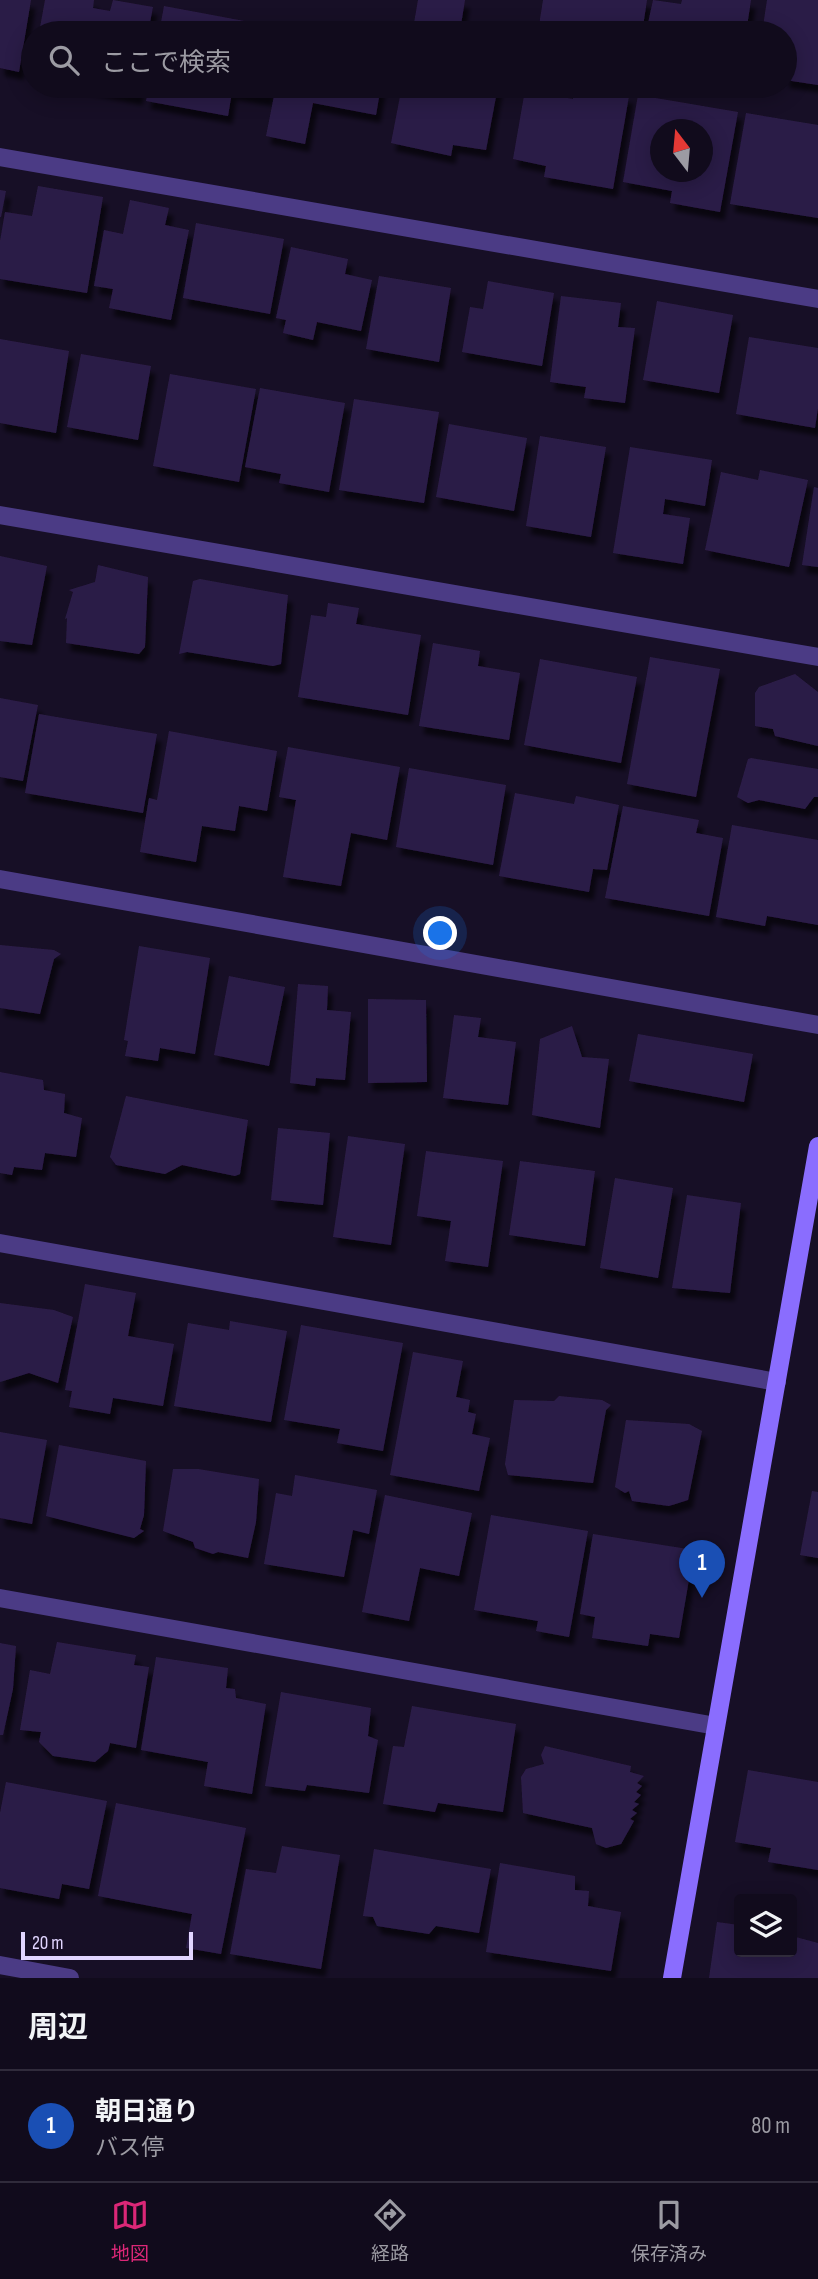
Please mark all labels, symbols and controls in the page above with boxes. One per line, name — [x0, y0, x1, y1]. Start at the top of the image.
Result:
search box — [21, 21, 797, 98]
icon: search — [45, 41, 83, 79]
text: ここで検索 — [101, 48, 231, 79]
north arrow — [650, 119, 713, 182]
your location — [423, 916, 457, 950]
pin: 1 — [679, 1540, 725, 1598]
map controls — [734, 1894, 797, 1957]
button: layers — [734, 1894, 797, 1957]
scale bar — [21, 1929, 192, 1961]
text: 20 m — [32, 1932, 64, 1955]
text: 周辺 — [28, 2010, 88, 2046]
text: 朝日通り — [95, 2097, 199, 2128]
text: 1 — [46, 2112, 56, 2140]
text: 80 m — [751, 2112, 790, 2140]
text: バス停 — [95, 2134, 164, 2162]
tab: 地図 — [111, 2196, 149, 2266]
tab: 経路 — [371, 2196, 409, 2266]
tab: 保存済み — [631, 2196, 707, 2266]

